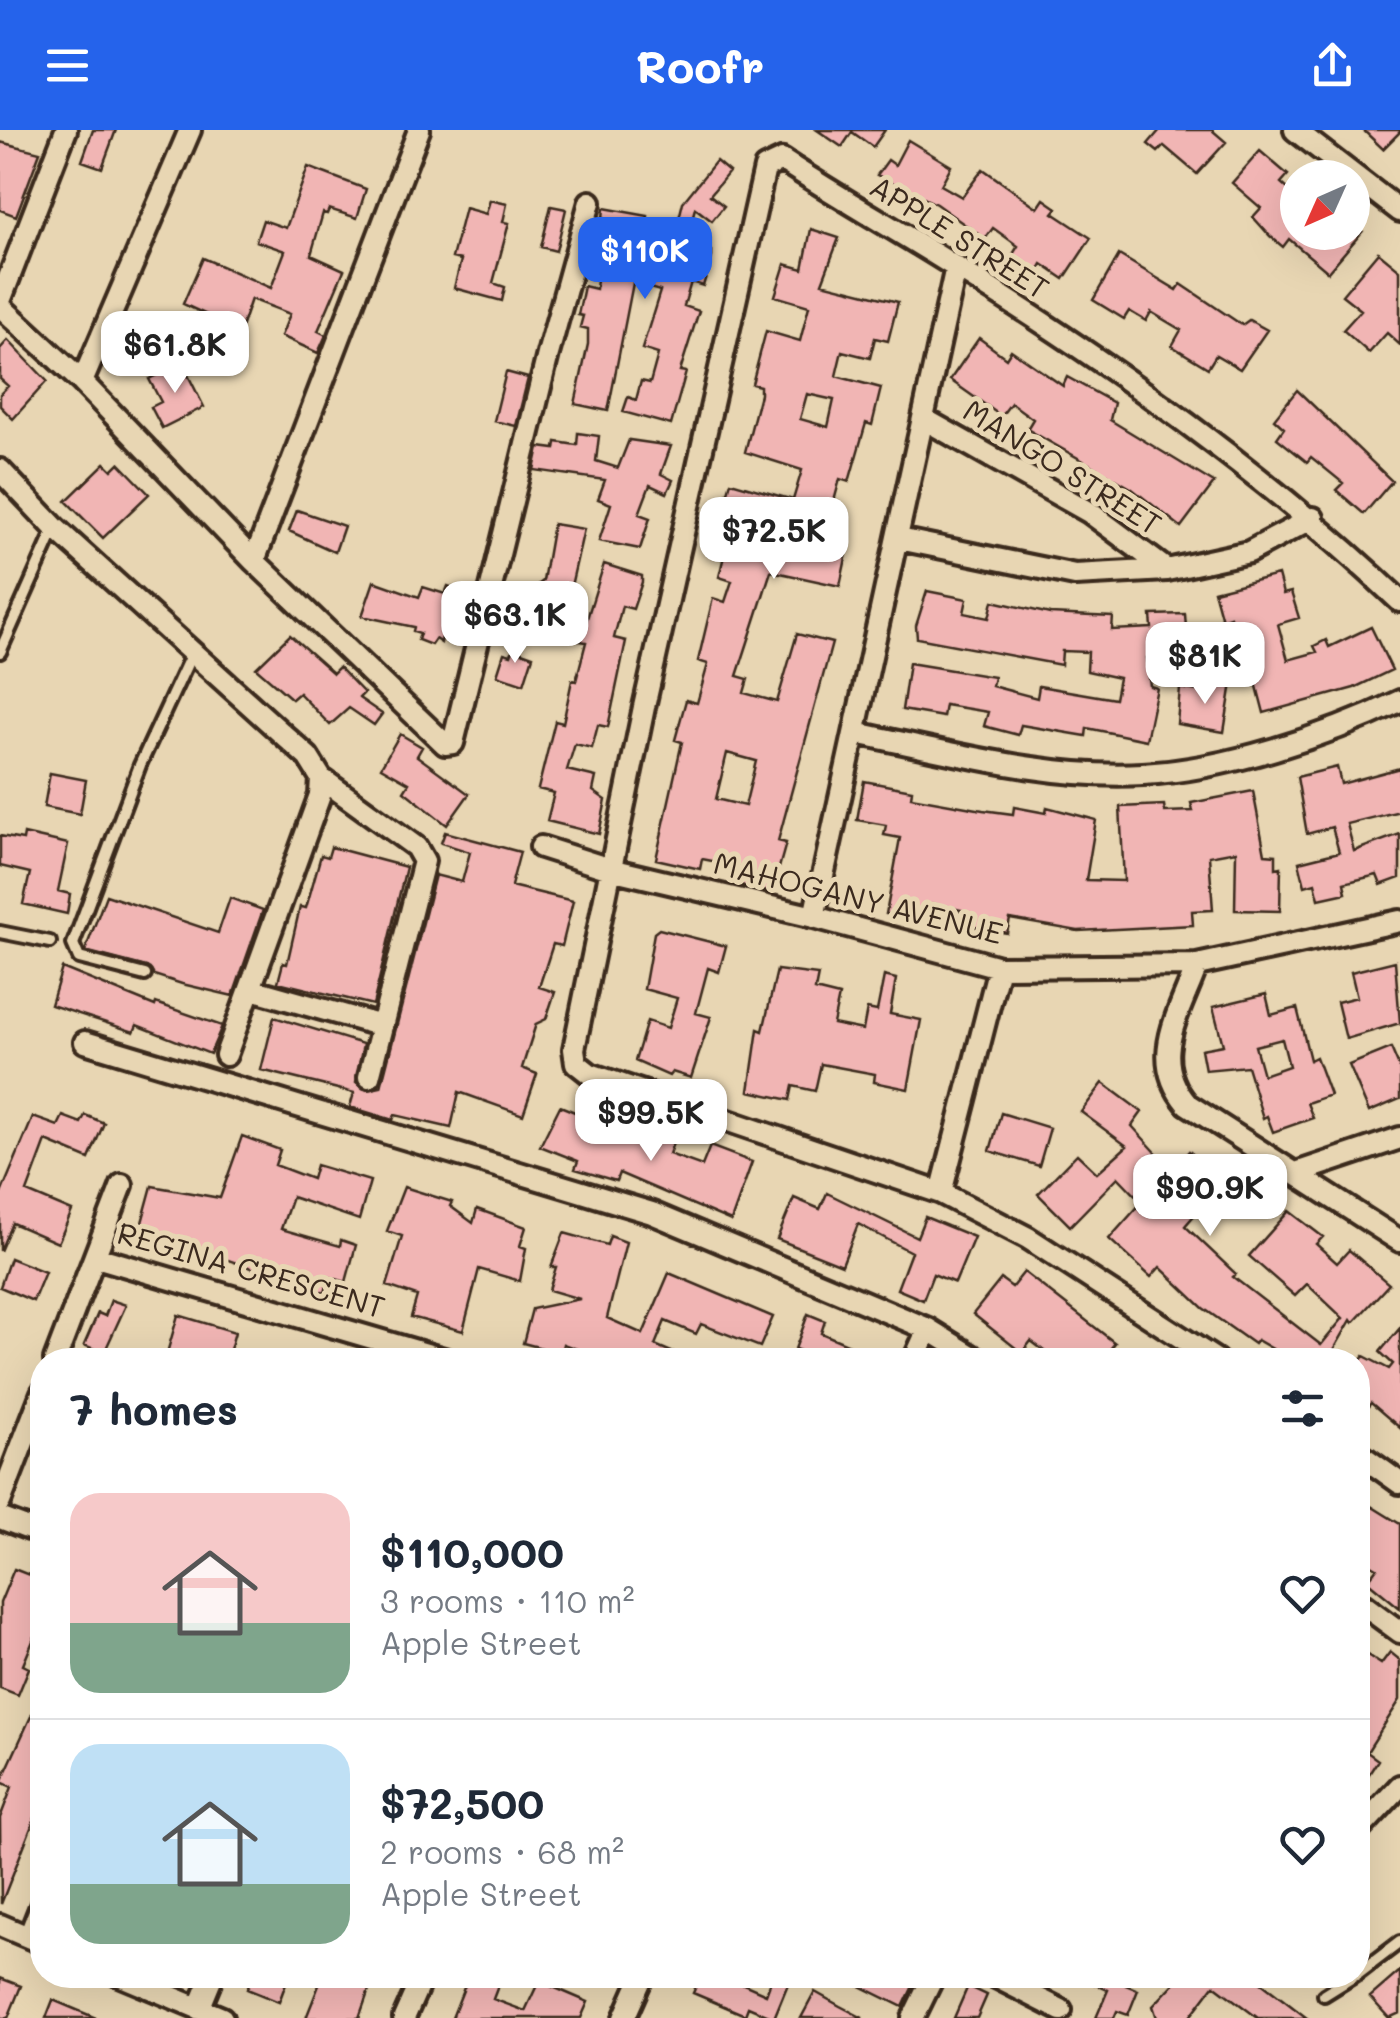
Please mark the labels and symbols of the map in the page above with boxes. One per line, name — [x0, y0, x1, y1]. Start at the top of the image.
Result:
north arrow — [1280, 160, 1370, 250]
street label: APPLE STREET — [863, 165, 1057, 307]
pin: $110K — [575, 217, 715, 302]
pin: $61.8K — [94, 311, 256, 396]
street label: MANGO STREET — [956, 389, 1170, 543]
pin: $72.5K — [693, 497, 855, 582]
pin: $63.1K — [434, 581, 596, 666]
pin: $81K — [1146, 622, 1264, 707]
street label: MAHOGANY AVENUE — [710, 842, 1007, 952]
pin: $99.5K — [570, 1079, 732, 1164]
pin: $90.9K — [1129, 1154, 1291, 1239]
street label: REGINA CRESCENT — [113, 1212, 390, 1326]

